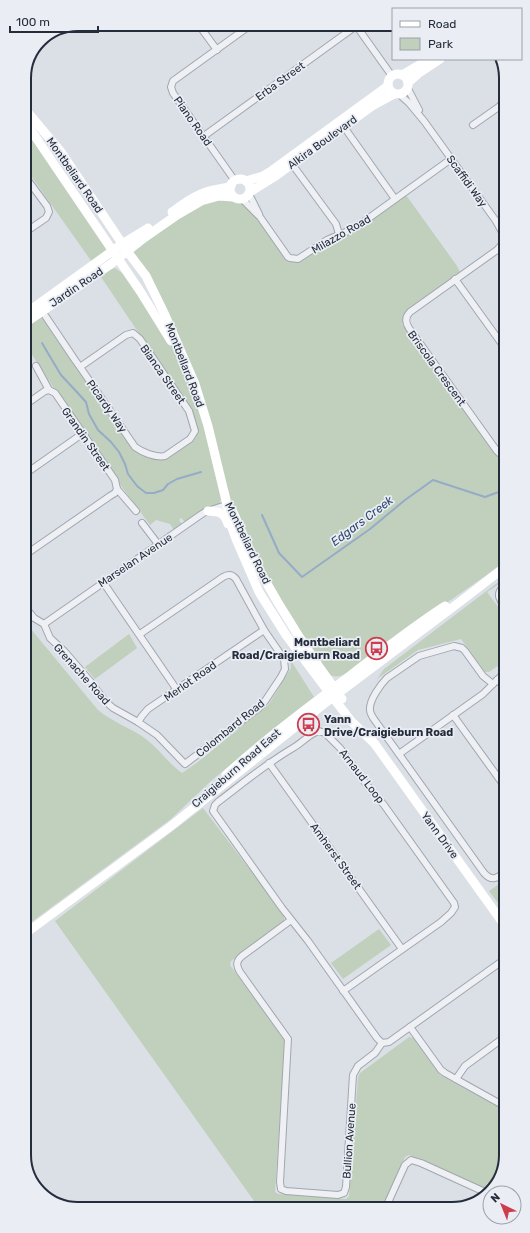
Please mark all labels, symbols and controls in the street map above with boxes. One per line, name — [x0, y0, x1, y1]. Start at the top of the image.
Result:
scale bar — [10, 8, 98, 34]
legend — [392, 8, 522, 60]
text: 100 m — [16, 15, 50, 29]
text: Road — [428, 17, 456, 31]
text: Park — [428, 37, 454, 51]
street label: Erba Street — [253, 59, 308, 104]
street label: Piano Road — [171, 94, 214, 149]
street label: Alkira Boulevard — [285, 113, 360, 172]
street label: Montbeliard Road — [44, 135, 106, 216]
street label: Scaffidi Way — [444, 153, 490, 210]
street label: Milazzo Road — [309, 212, 373, 257]
street label: Jardin Road — [47, 265, 105, 310]
street label: Montbellard Road — [162, 321, 207, 409]
street label: Briscola Crescent — [405, 328, 469, 409]
street label: Bianca Street — [137, 342, 188, 407]
street label: Picardy Way — [84, 377, 130, 435]
street label: Grandin Street — [59, 405, 113, 474]
water label: Edgars Creek — [328, 493, 397, 549]
street label: Montbeliard Road — [222, 500, 273, 586]
street label: Marselan Avenue — [96, 531, 175, 590]
bus stop icon: Montbeliard Road/Craigieburn Road — [363, 635, 389, 661]
place label: Montbeliard Road/Craigieburn Road — [232, 636, 360, 662]
street label: Grenache Road — [51, 641, 113, 708]
street label: Merlot Road — [162, 659, 219, 704]
street label: Colombard Road — [193, 697, 267, 760]
bus stop icon: Yann Drive/Craigieburn Road — [295, 712, 321, 738]
place label: Yann Drive/Craigieburn Road — [324, 713, 453, 739]
street label: Craigieburn Road East — [189, 726, 284, 811]
street label: Arnaud Loop — [336, 747, 387, 806]
street label: Yann Drive — [418, 809, 461, 861]
street label: Amherst Street — [307, 821, 364, 892]
street label: Bullion Avenue — [340, 1103, 359, 1179]
north arrow — [482, 1185, 522, 1225]
text: N — [488, 1191, 503, 1206]

